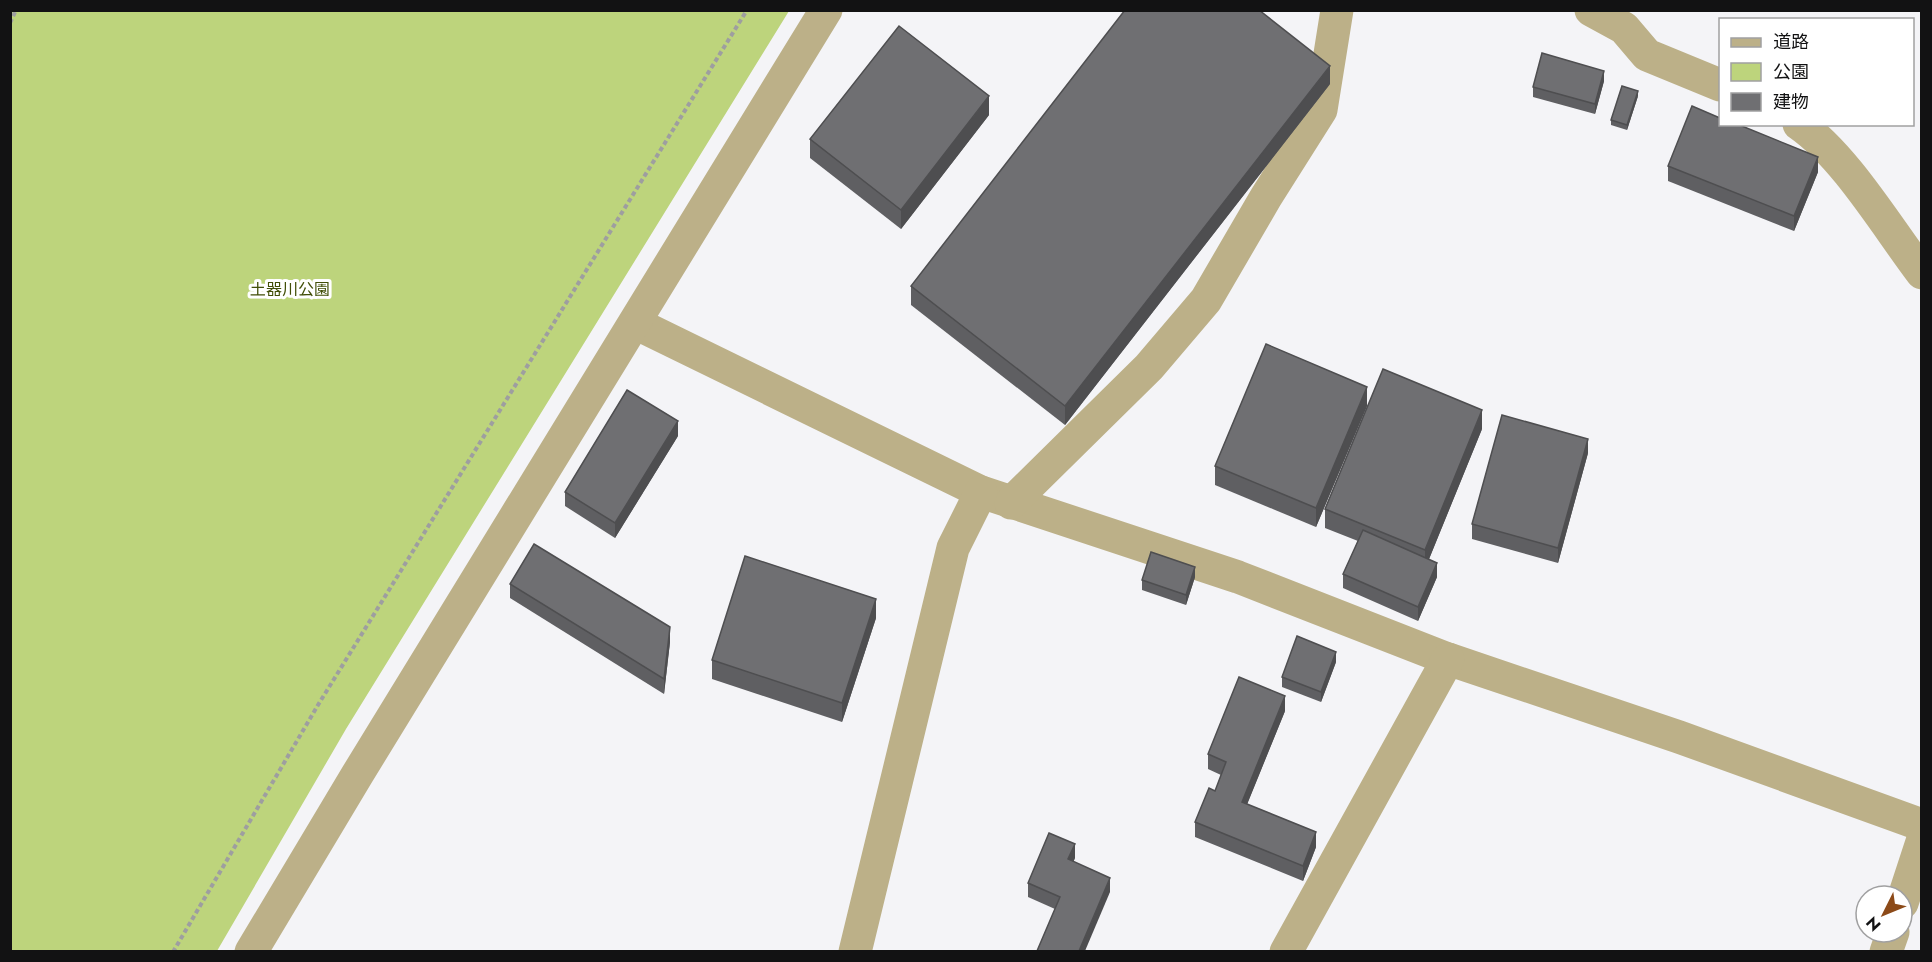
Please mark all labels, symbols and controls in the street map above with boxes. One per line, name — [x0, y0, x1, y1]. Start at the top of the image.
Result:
legend — [1719, 18, 1914, 126]
text: 道路 — [1773, 29, 1809, 55]
text: 公園 — [1773, 59, 1809, 85]
text: 建物 — [1773, 89, 1809, 115]
park label: 土器川公園 — [250, 278, 330, 301]
north arrow — [1854, 884, 1914, 944]
text: N — [1861, 911, 1886, 936]

